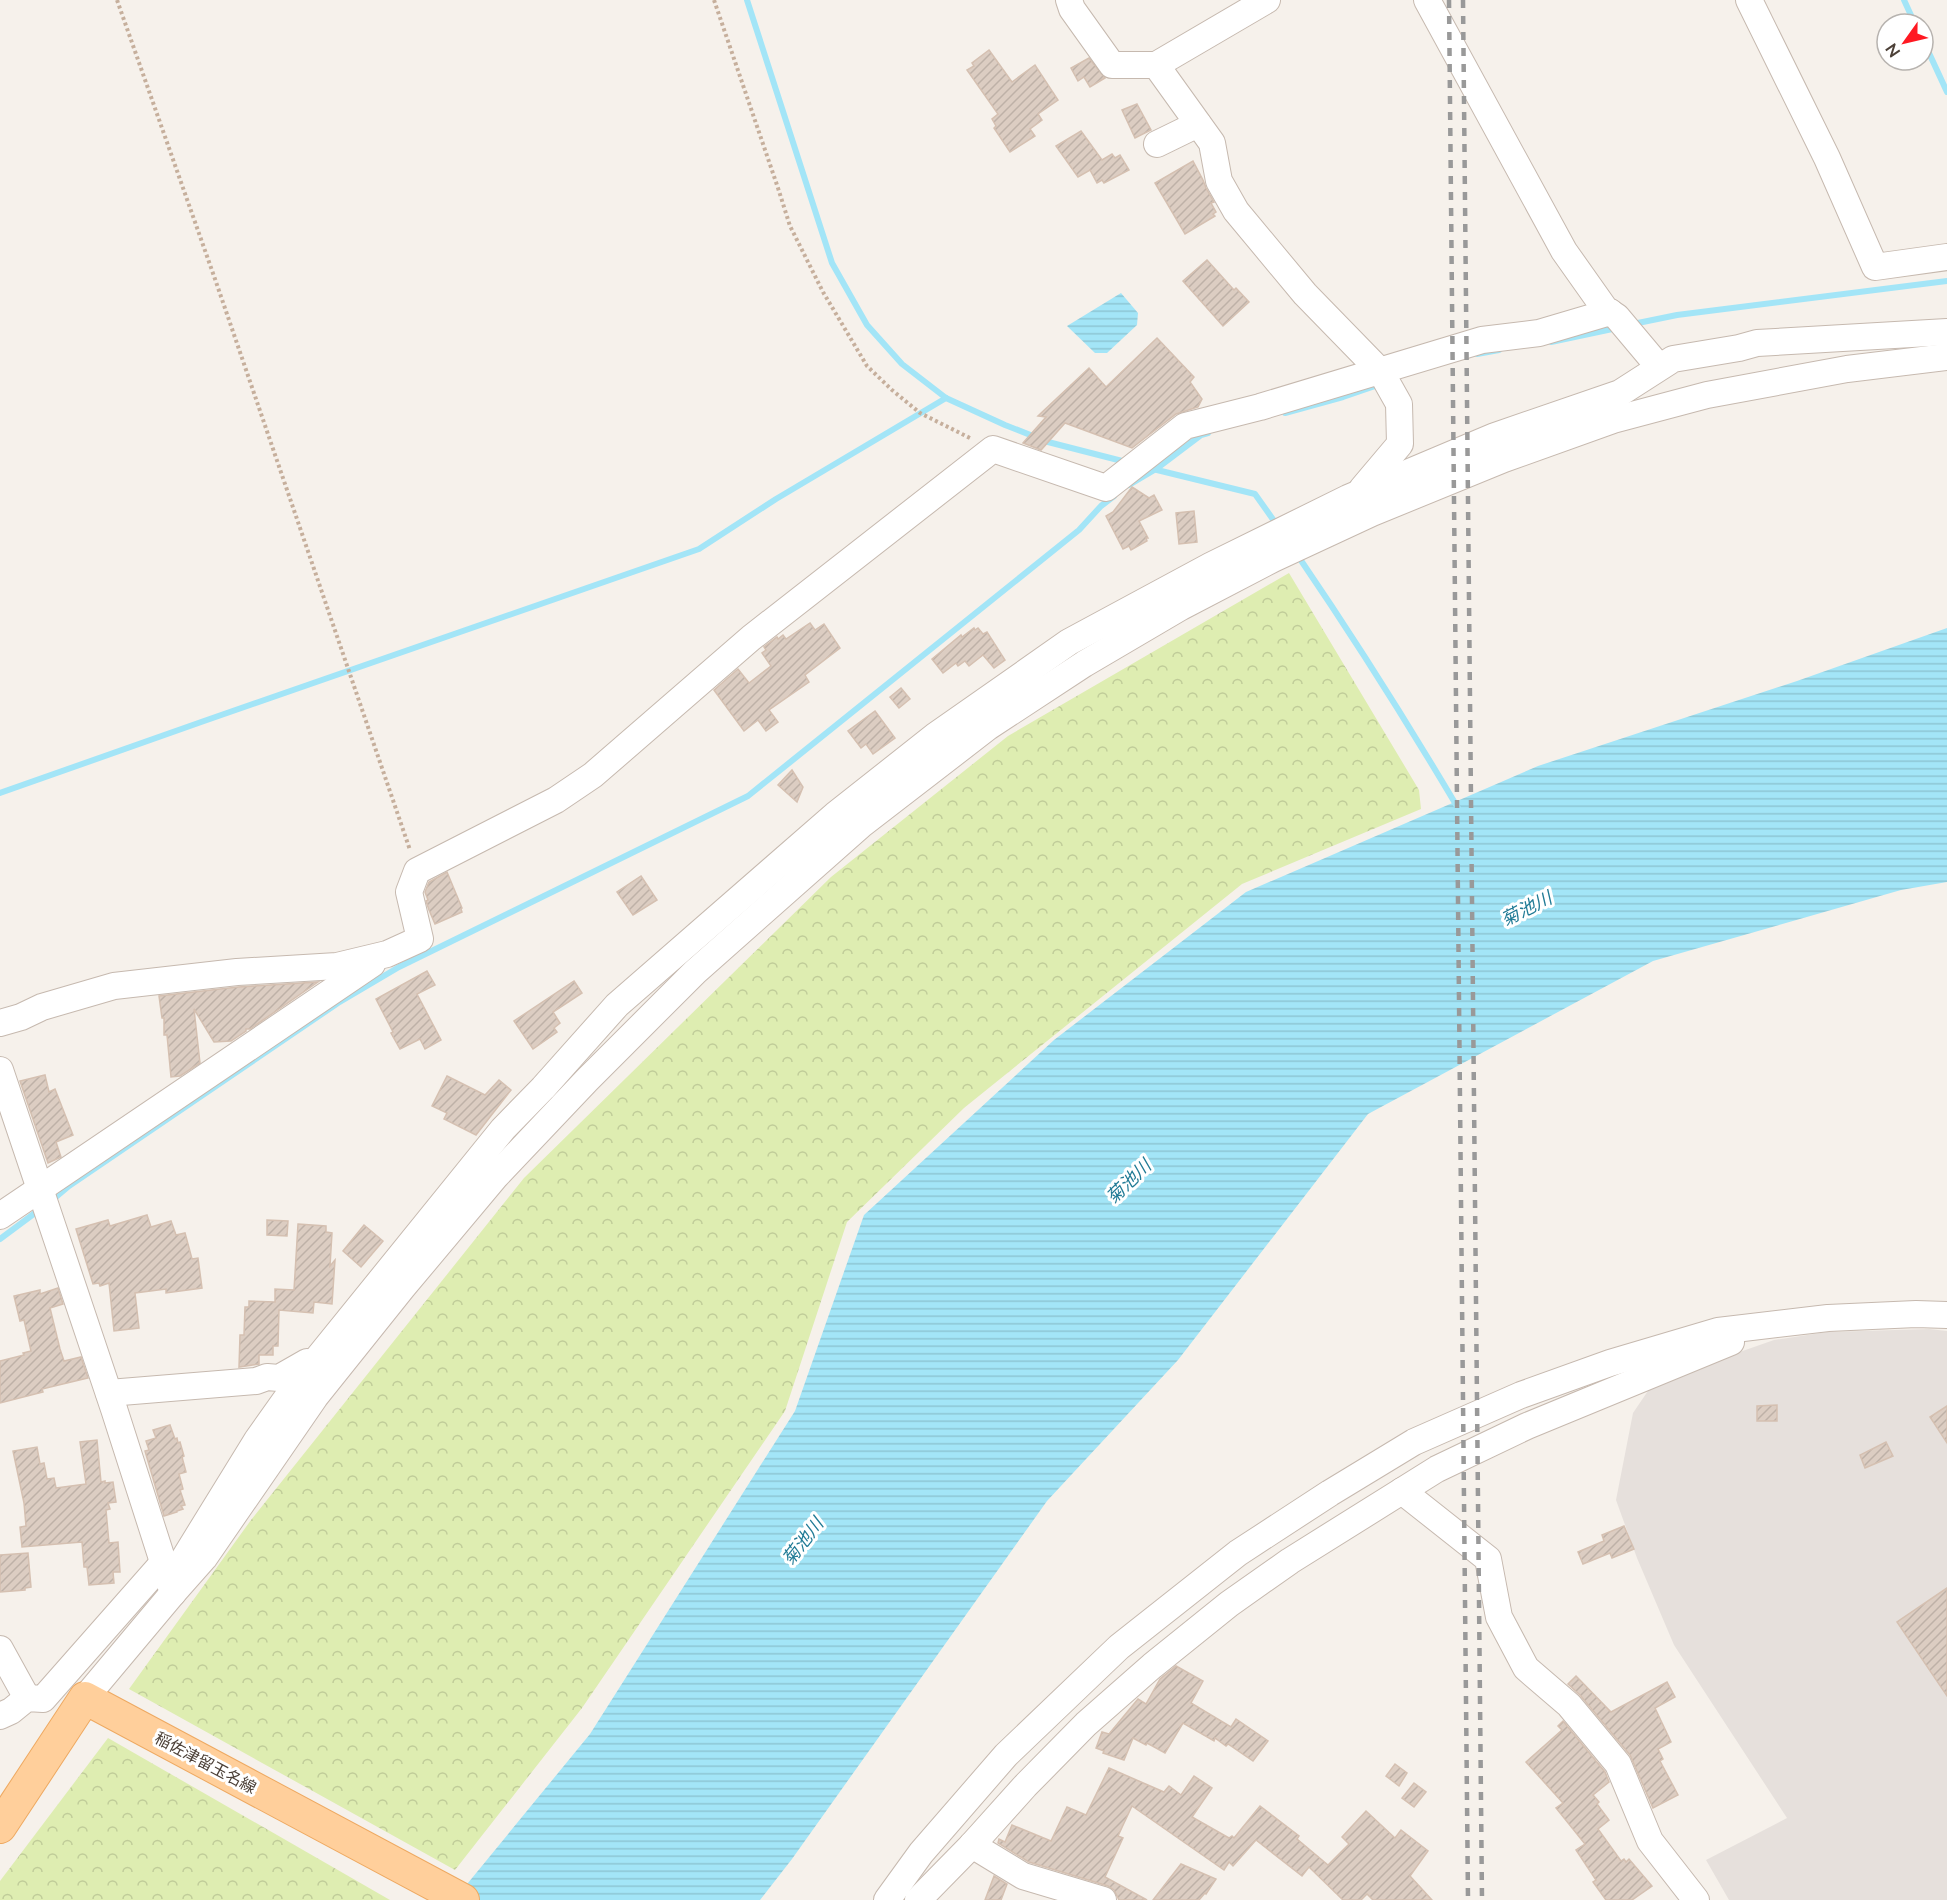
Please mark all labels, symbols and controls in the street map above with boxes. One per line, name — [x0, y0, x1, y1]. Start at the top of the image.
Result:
north arrow — [1875, 12, 1935, 72]
text: N — [1881, 40, 1903, 61]
water label: 菊池川 — [1497, 885, 1557, 930]
water label: 菊池川 — [1101, 1153, 1157, 1208]
water label: 菊池川 — [777, 1511, 829, 1569]
street label: 稲佐津留玉名線 — [152, 1727, 260, 1797]

